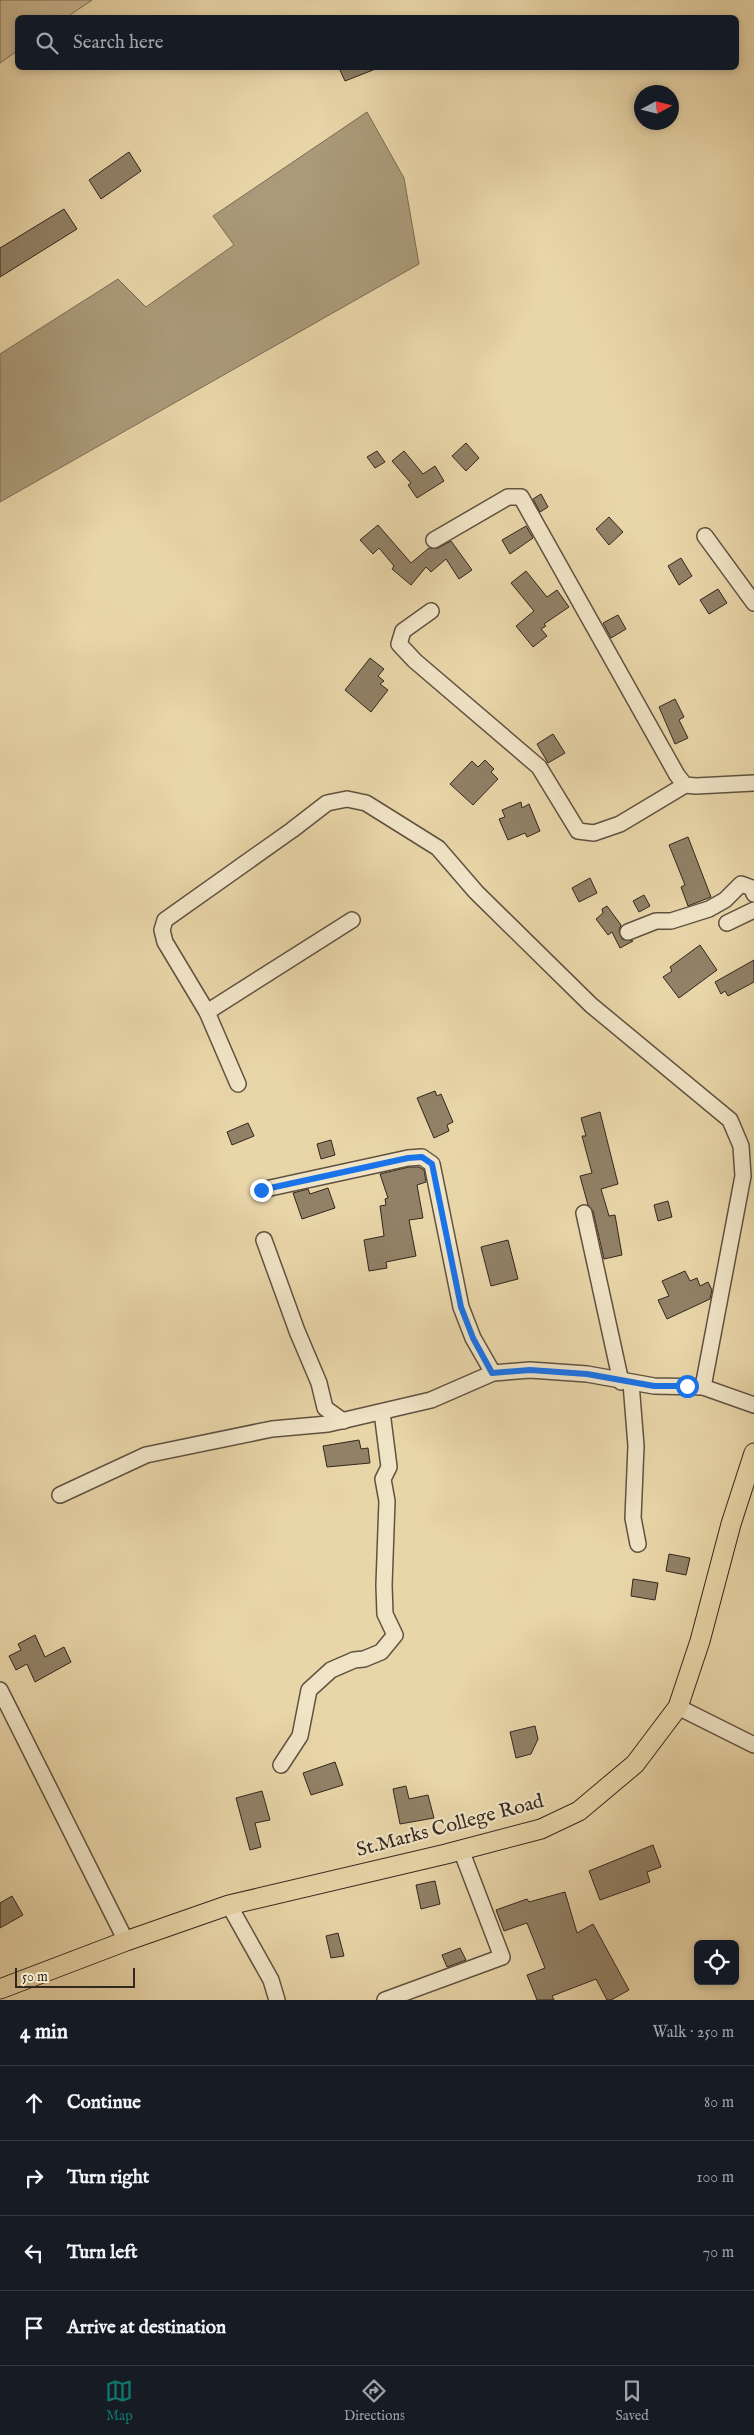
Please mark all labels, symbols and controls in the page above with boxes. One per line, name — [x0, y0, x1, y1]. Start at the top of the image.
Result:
search box — [15, 15, 739, 70]
icon: search — [33, 29, 61, 57]
text: Search here — [73, 31, 164, 55]
north arrow — [634, 85, 679, 130]
route end — [250, 1179, 273, 1202]
route start — [676, 1375, 699, 1398]
street label: St.Marks College Road — [354, 1789, 547, 1863]
map controls — [694, 1940, 739, 1985]
button: locate — [694, 1940, 739, 1985]
scale bar — [15, 1965, 135, 1988]
text: 50 m — [22, 1968, 48, 1986]
text: 4 min — [20, 2019, 68, 2046]
text: Walk · 250 m — [652, 2023, 734, 2043]
icon: ahead — [20, 2089, 48, 2117]
text: Continue — [67, 2091, 141, 2115]
text: 80 m — [704, 2093, 734, 2113]
icon: right — [20, 2164, 48, 2192]
text: Turn right — [67, 2166, 149, 2190]
text: 100 m — [697, 2168, 734, 2188]
icon: left — [20, 2239, 48, 2267]
text: Turn left — [67, 2241, 138, 2265]
text: 70 m — [703, 2243, 734, 2263]
icon: arrive — [20, 2314, 48, 2342]
text: Arrive at destination — [67, 2316, 226, 2340]
tab: Map — [105, 2377, 133, 2425]
tab: Directions — [344, 2377, 405, 2425]
tab: Saved — [616, 2377, 649, 2425]

